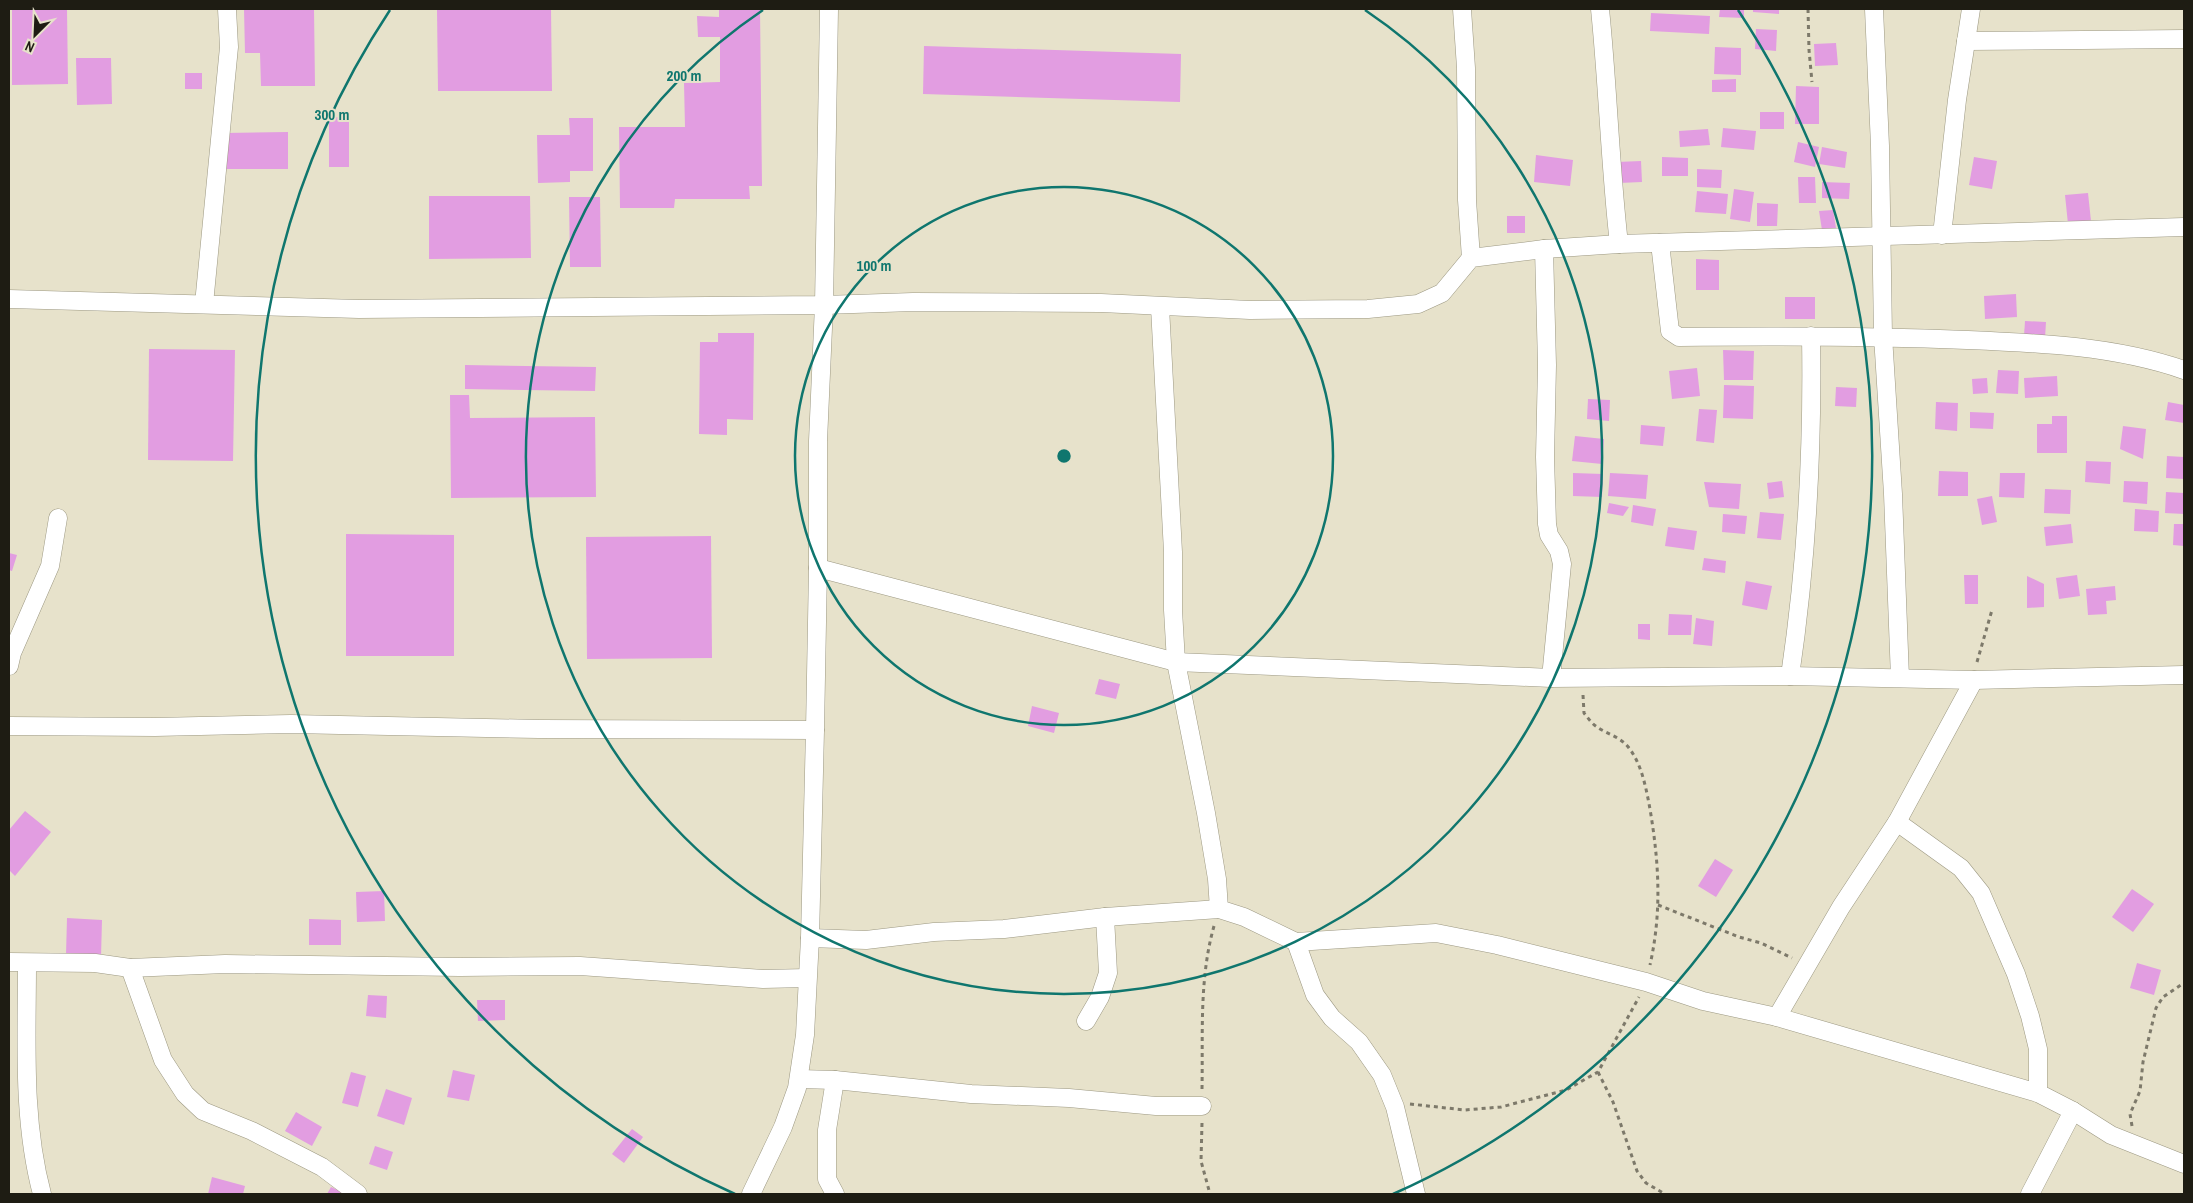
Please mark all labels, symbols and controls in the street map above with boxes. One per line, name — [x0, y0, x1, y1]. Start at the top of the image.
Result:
north arrow — [10, 10, 60, 60]
text: N — [22, 37, 37, 57]
text: 200 m — [667, 65, 701, 86]
text: 300 m — [315, 104, 349, 125]
text: 100 m — [857, 255, 891, 276]
centre of rings — [1055, 447, 1073, 465]

